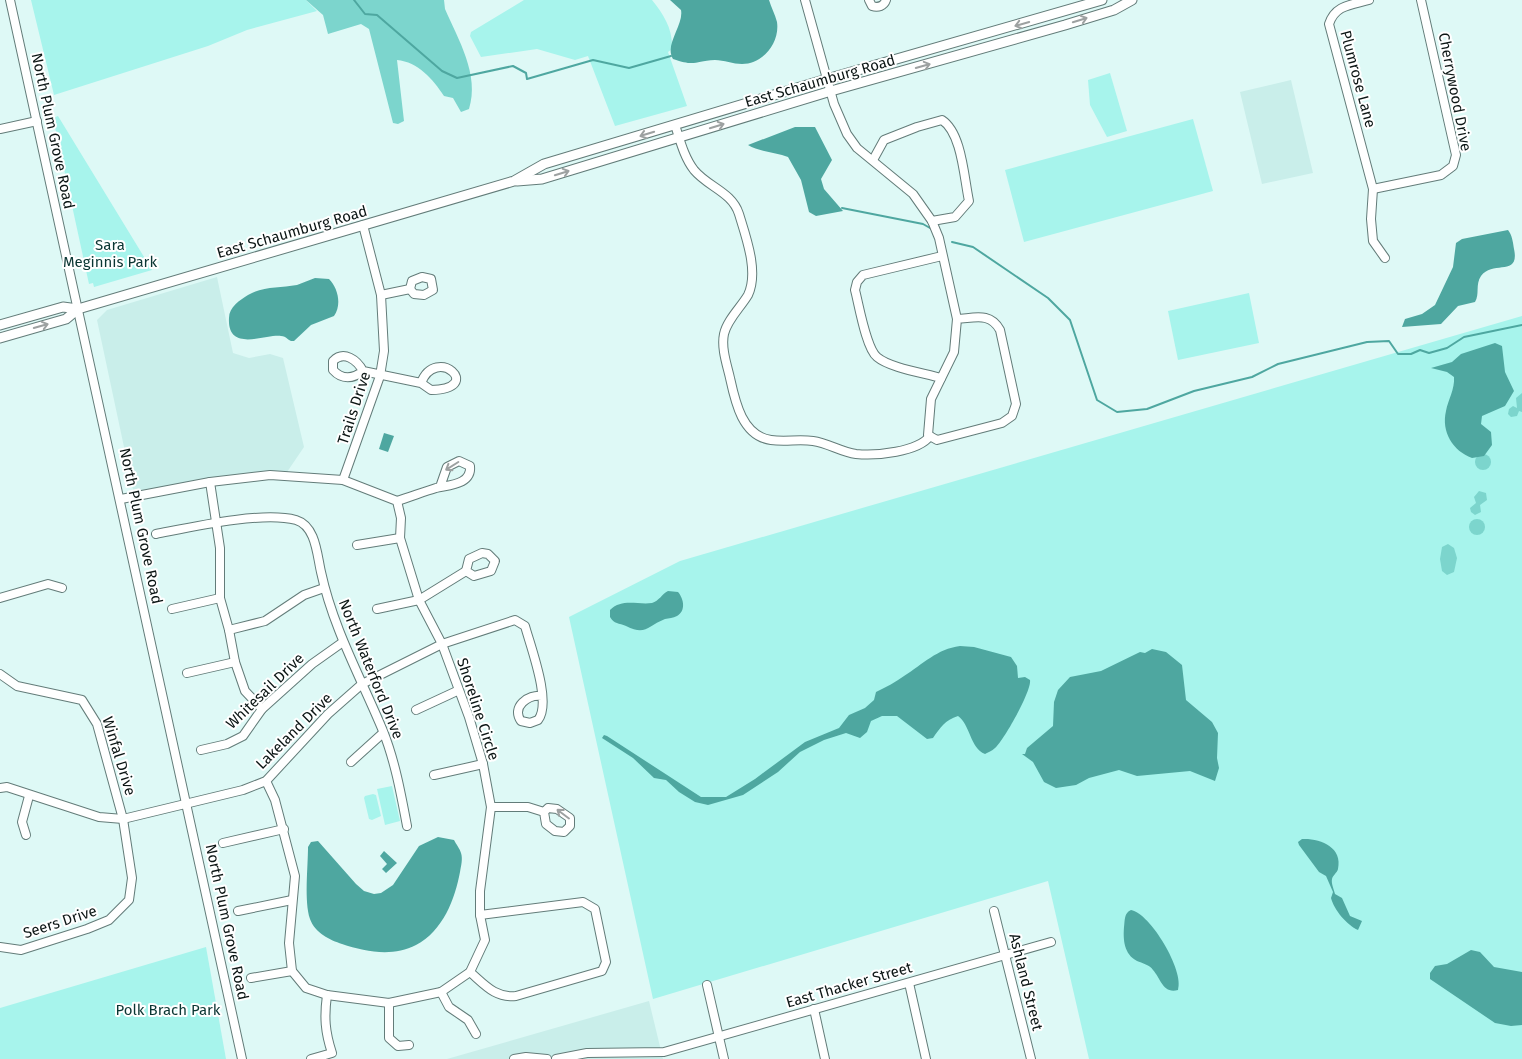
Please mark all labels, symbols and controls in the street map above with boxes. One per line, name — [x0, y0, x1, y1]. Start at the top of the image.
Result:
one-way arrow — [1071, 15, 1087, 25]
one-way arrow — [1014, 19, 1030, 29]
street label: Plumrose Lane — [1336, 28, 1380, 130]
street label: Cherrywood Drive — [1435, 31, 1475, 153]
street label: North Plum Grove Road — [28, 51, 78, 211]
street label: East Schaumburg Road — [743, 51, 897, 111]
one-way arrow — [915, 60, 931, 70]
one-way arrow — [709, 120, 725, 130]
one-way arrow — [640, 129, 656, 139]
one-way arrow — [553, 168, 569, 177]
street label: East Schaumburg Road — [215, 202, 369, 262]
park label: Sara Meginnis Park — [63, 236, 157, 271]
one-way arrow — [32, 321, 48, 330]
street label: Trails Drive — [334, 369, 374, 447]
street label: North Plum Grove Road — [116, 446, 166, 606]
one-way arrow — [446, 461, 460, 471]
street label: North Waterford Drive — [335, 596, 407, 742]
street label: Whitesail Drive — [222, 649, 308, 733]
street label: Shoreline Circle — [453, 656, 503, 762]
street label: Lakeland Drive — [252, 689, 336, 773]
street label: Winfal Drive — [98, 714, 140, 798]
one-way arrow — [556, 809, 570, 819]
street label: North Plum Grove Road — [202, 842, 252, 1002]
street label: Seers Drive — [21, 902, 99, 942]
street label: Ashland Street — [1005, 932, 1047, 1033]
street label: East Thacker Street — [784, 958, 915, 1012]
park label: Polk Brach Park — [115, 1001, 221, 1019]

